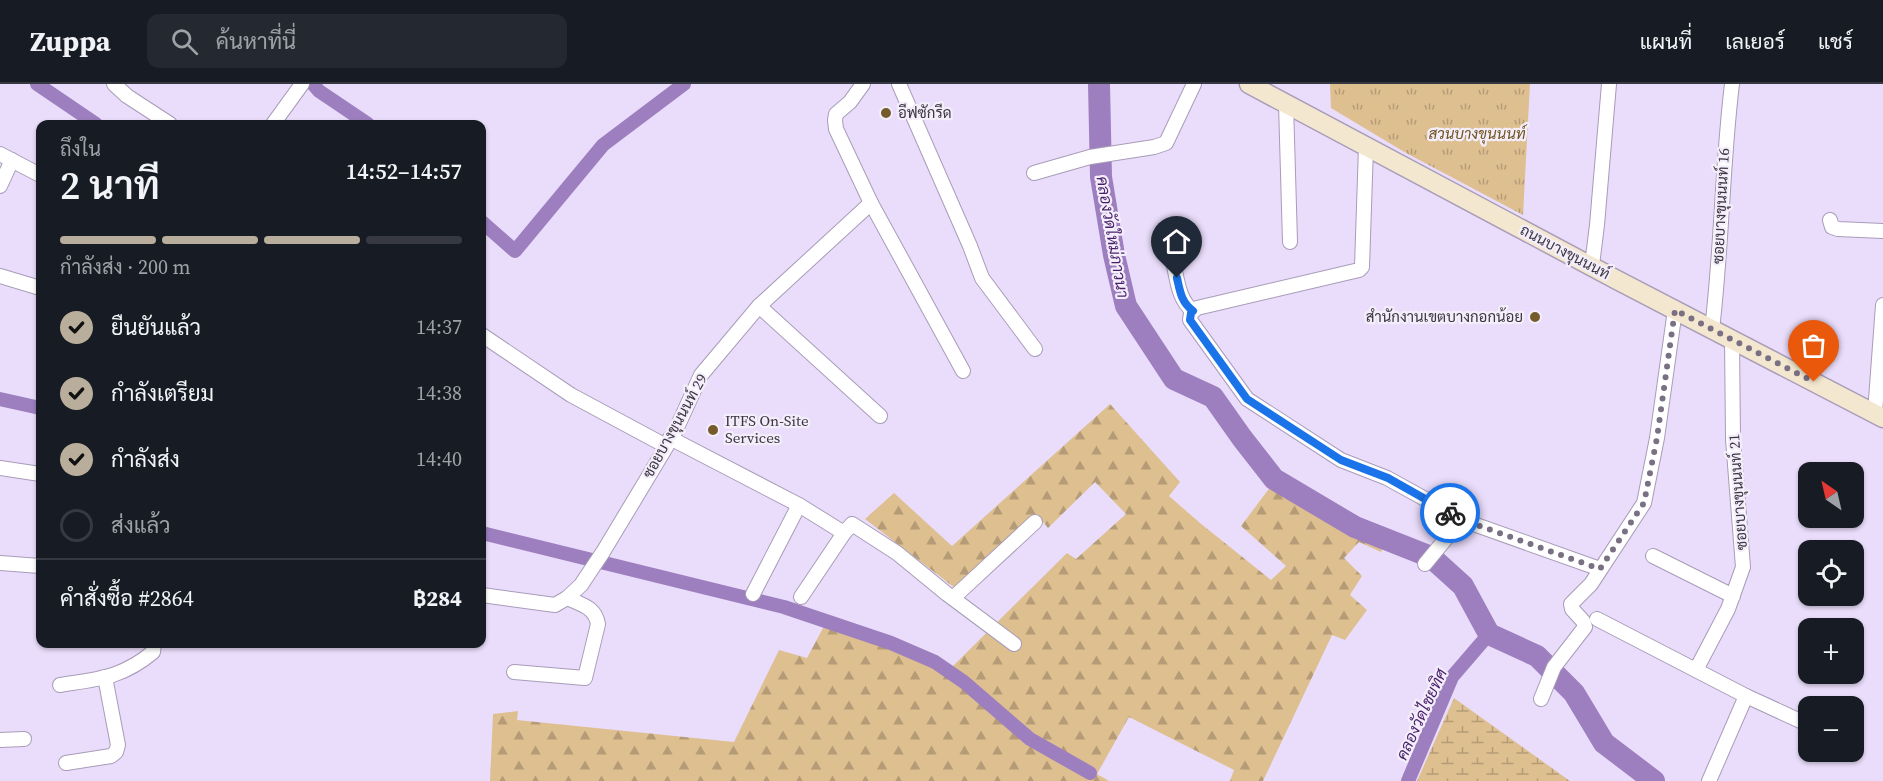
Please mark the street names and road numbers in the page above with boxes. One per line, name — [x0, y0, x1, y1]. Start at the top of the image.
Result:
street label: ซอยบางขุนนนท์ 16 — [1707, 147, 1735, 265]
street label: ถนนบางขุนนนท์ — [1516, 219, 1614, 285]
street label: ซอยบางขุนนนท์ 29 — [637, 370, 713, 482]
street label: ซอยบางขุนนนท์ 21 — [1723, 433, 1753, 551]

